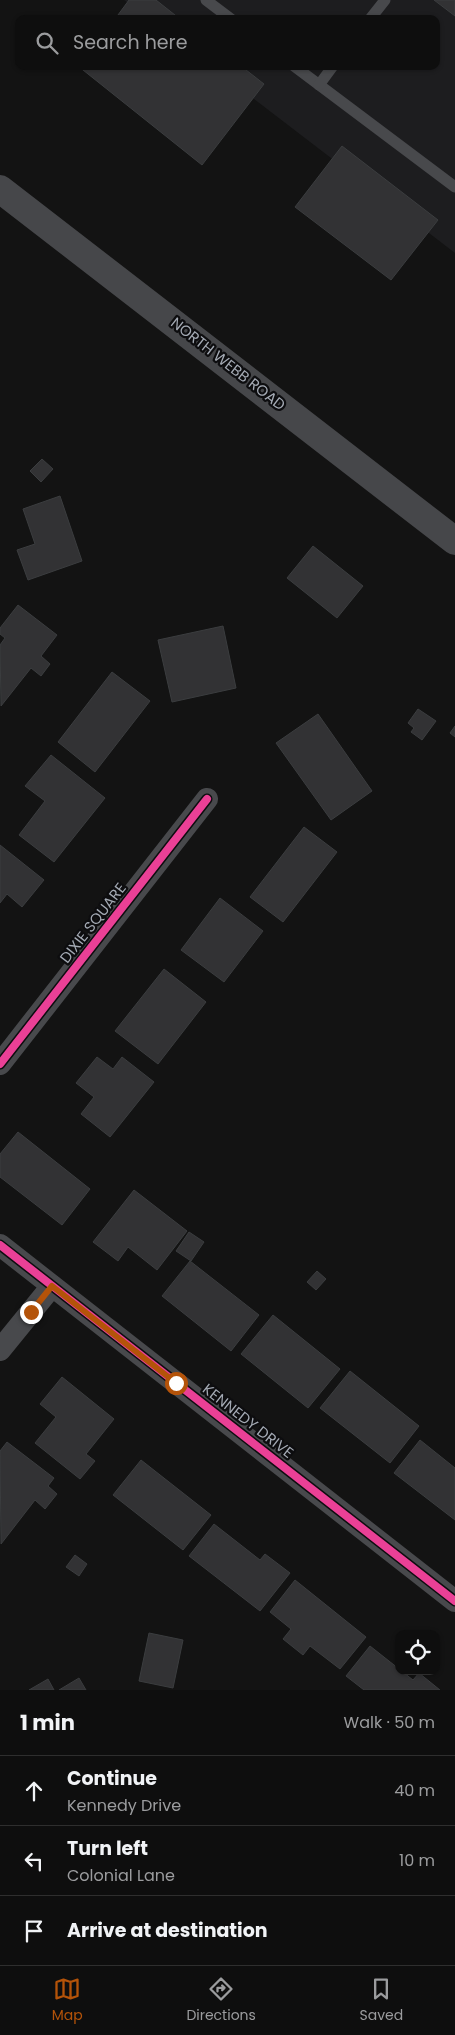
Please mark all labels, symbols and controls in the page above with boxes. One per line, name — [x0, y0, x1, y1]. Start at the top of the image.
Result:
search box — [15, 15, 440, 70]
icon: search — [33, 29, 61, 57]
text: Search here — [73, 29, 187, 56]
street label: NORTH WEBB ROAD — [167, 312, 290, 415]
street label: DIXIE SQUARE — [55, 878, 131, 967]
route end — [20, 1301, 43, 1324]
route start — [165, 1372, 188, 1395]
street label: KENNEDY DRIVE — [198, 1378, 298, 1463]
map controls — [395, 1630, 440, 1675]
button: locate — [395, 1630, 440, 1675]
text: 1 min — [20, 1708, 75, 1737]
text: Walk · 50 m — [344, 1711, 435, 1734]
text: Continue — [67, 1765, 157, 1792]
icon: ahead — [20, 1777, 48, 1805]
text: 40 m — [394, 1779, 435, 1802]
text: Kennedy Drive — [67, 1794, 181, 1817]
text: Turn left — [67, 1835, 148, 1862]
icon: left — [20, 1847, 48, 1875]
text: 10 m — [399, 1849, 435, 1872]
text: Colonial Lane — [67, 1864, 175, 1887]
icon: arrive — [20, 1917, 48, 1945]
text: Arrive at destination — [67, 1917, 268, 1944]
tab: Map — [52, 1975, 83, 2026]
tab: Directions — [186, 1975, 256, 2026]
tab: Saved — [359, 1975, 403, 2026]

